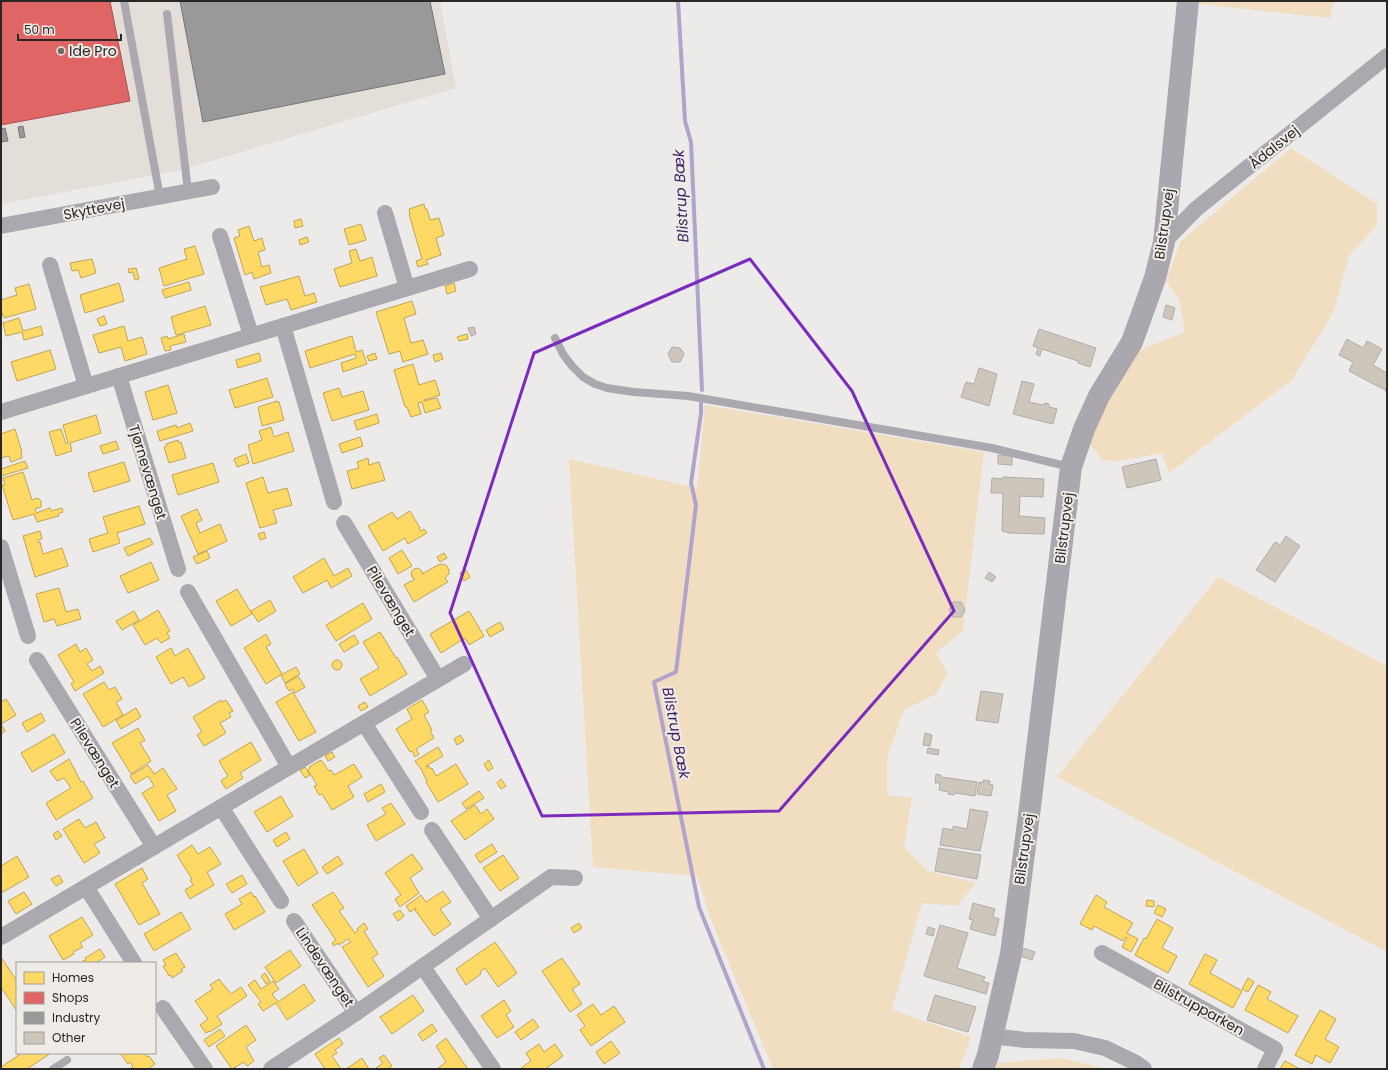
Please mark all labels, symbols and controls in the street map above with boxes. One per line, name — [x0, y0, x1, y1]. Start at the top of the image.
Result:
scale bar — [18, 16, 121, 42]
text: 50 m — [24, 21, 55, 38]
place label: Ide Pro — [69, 41, 117, 61]
marker: Ide Pro — [56, 46, 66, 56]
street label: Ådalsvej — [1245, 121, 1303, 173]
water label: Blistrup Bæk — [668, 148, 693, 243]
street label: Bilstrupvej — [1149, 187, 1179, 261]
street label: Skyttevej — [62, 193, 126, 225]
street label: Tjørnevænget — [124, 422, 172, 522]
street label: Bilstrupvej — [1050, 491, 1078, 565]
street label: Pilevænget — [362, 562, 420, 640]
water label: Blistrup Bæk — [657, 685, 696, 782]
street label: Pilevænget — [66, 714, 124, 792]
street label: Bilstrupvej — [1009, 812, 1039, 886]
street label: Lindevænget — [291, 923, 359, 1011]
legend — [16, 962, 156, 1054]
text: Homes — [52, 969, 94, 986]
street label: Bilstrupparken — [1150, 974, 1248, 1040]
text: Shops — [52, 989, 89, 1006]
text: Industry — [52, 1009, 101, 1026]
text: Other — [52, 1029, 86, 1046]

